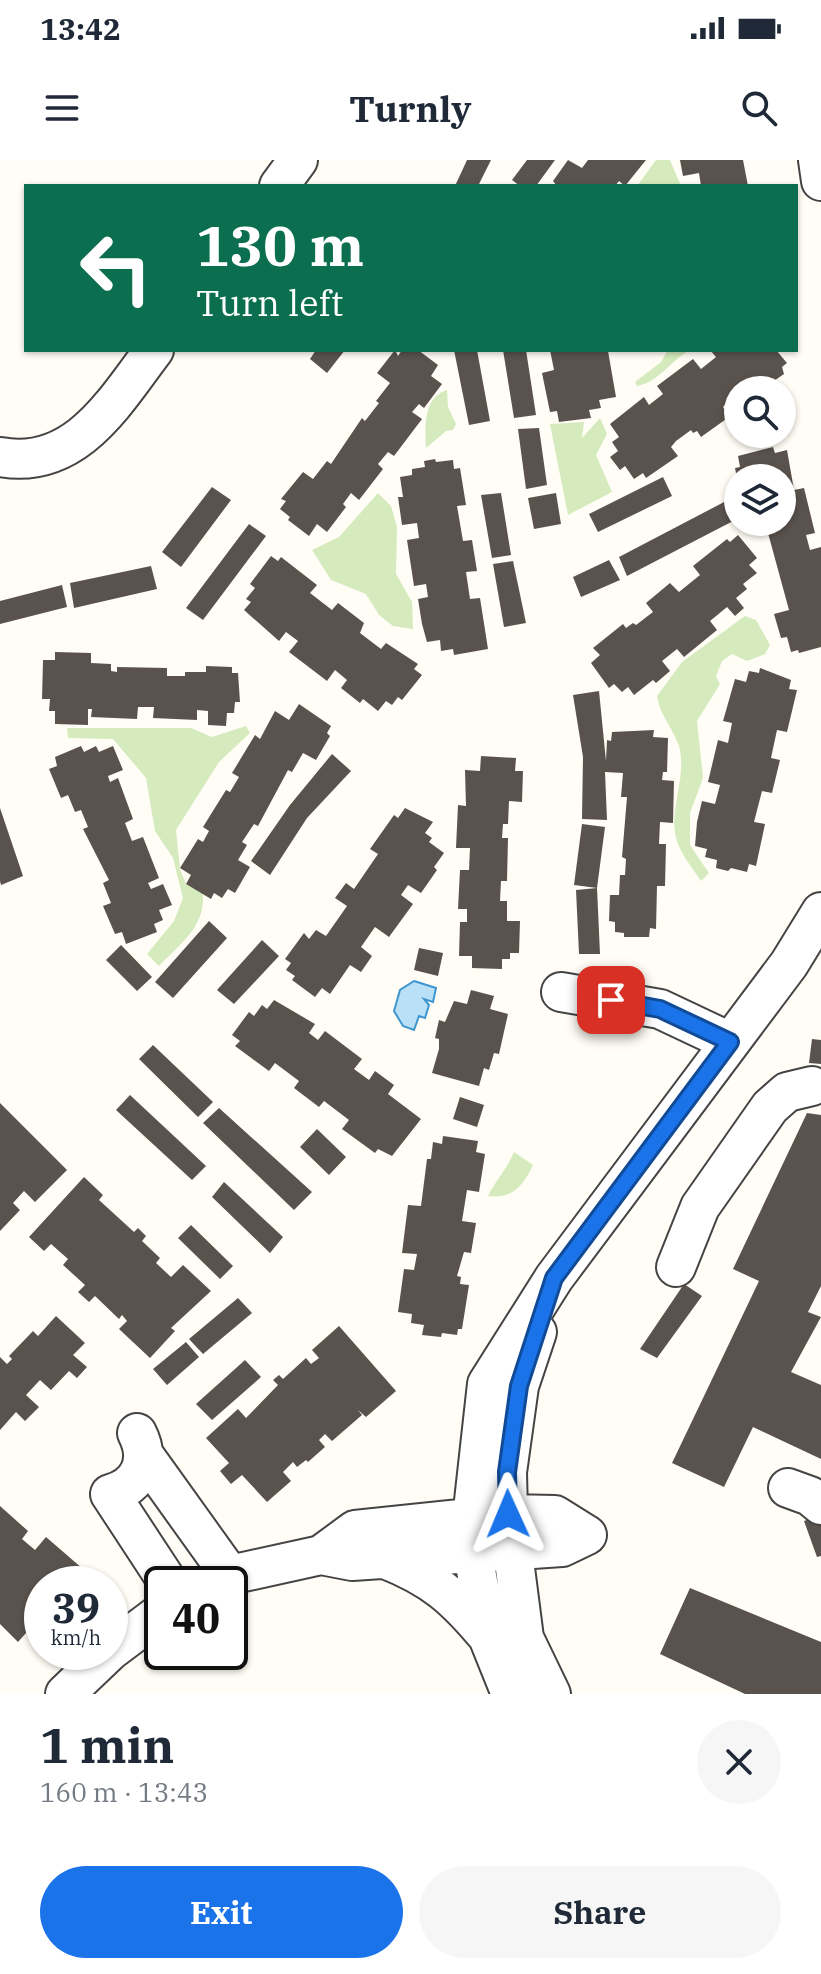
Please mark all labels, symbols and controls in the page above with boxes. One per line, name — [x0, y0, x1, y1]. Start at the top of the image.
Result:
text: 13:42 — [40, 9, 121, 48]
text: Turnly — [349, 85, 472, 132]
icon: menu — [40, 86, 84, 130]
icon: search — [737, 86, 781, 130]
text: 130 m — [196, 209, 364, 281]
icon: left — [64, 216, 168, 320]
text: Turn left — [196, 279, 343, 326]
map controls — [724, 376, 796, 536]
button: search — [724, 376, 796, 448]
button: layers — [724, 464, 796, 536]
pin — [577, 966, 645, 1034]
icon: arrive — [589, 978, 633, 1022]
position arrow — [466, 1472, 550, 1556]
speed limit sign: 40 — [144, 1566, 248, 1670]
text: 39 — [52, 1582, 100, 1634]
text: km/h — [51, 1624, 101, 1651]
text: 1 min — [40, 1714, 174, 1776]
button: close — [697, 1720, 781, 1804]
text: 160 m · 13:43 — [40, 1775, 208, 1809]
button: Exit — [40, 1866, 403, 1958]
button: Share — [419, 1866, 781, 1958]

